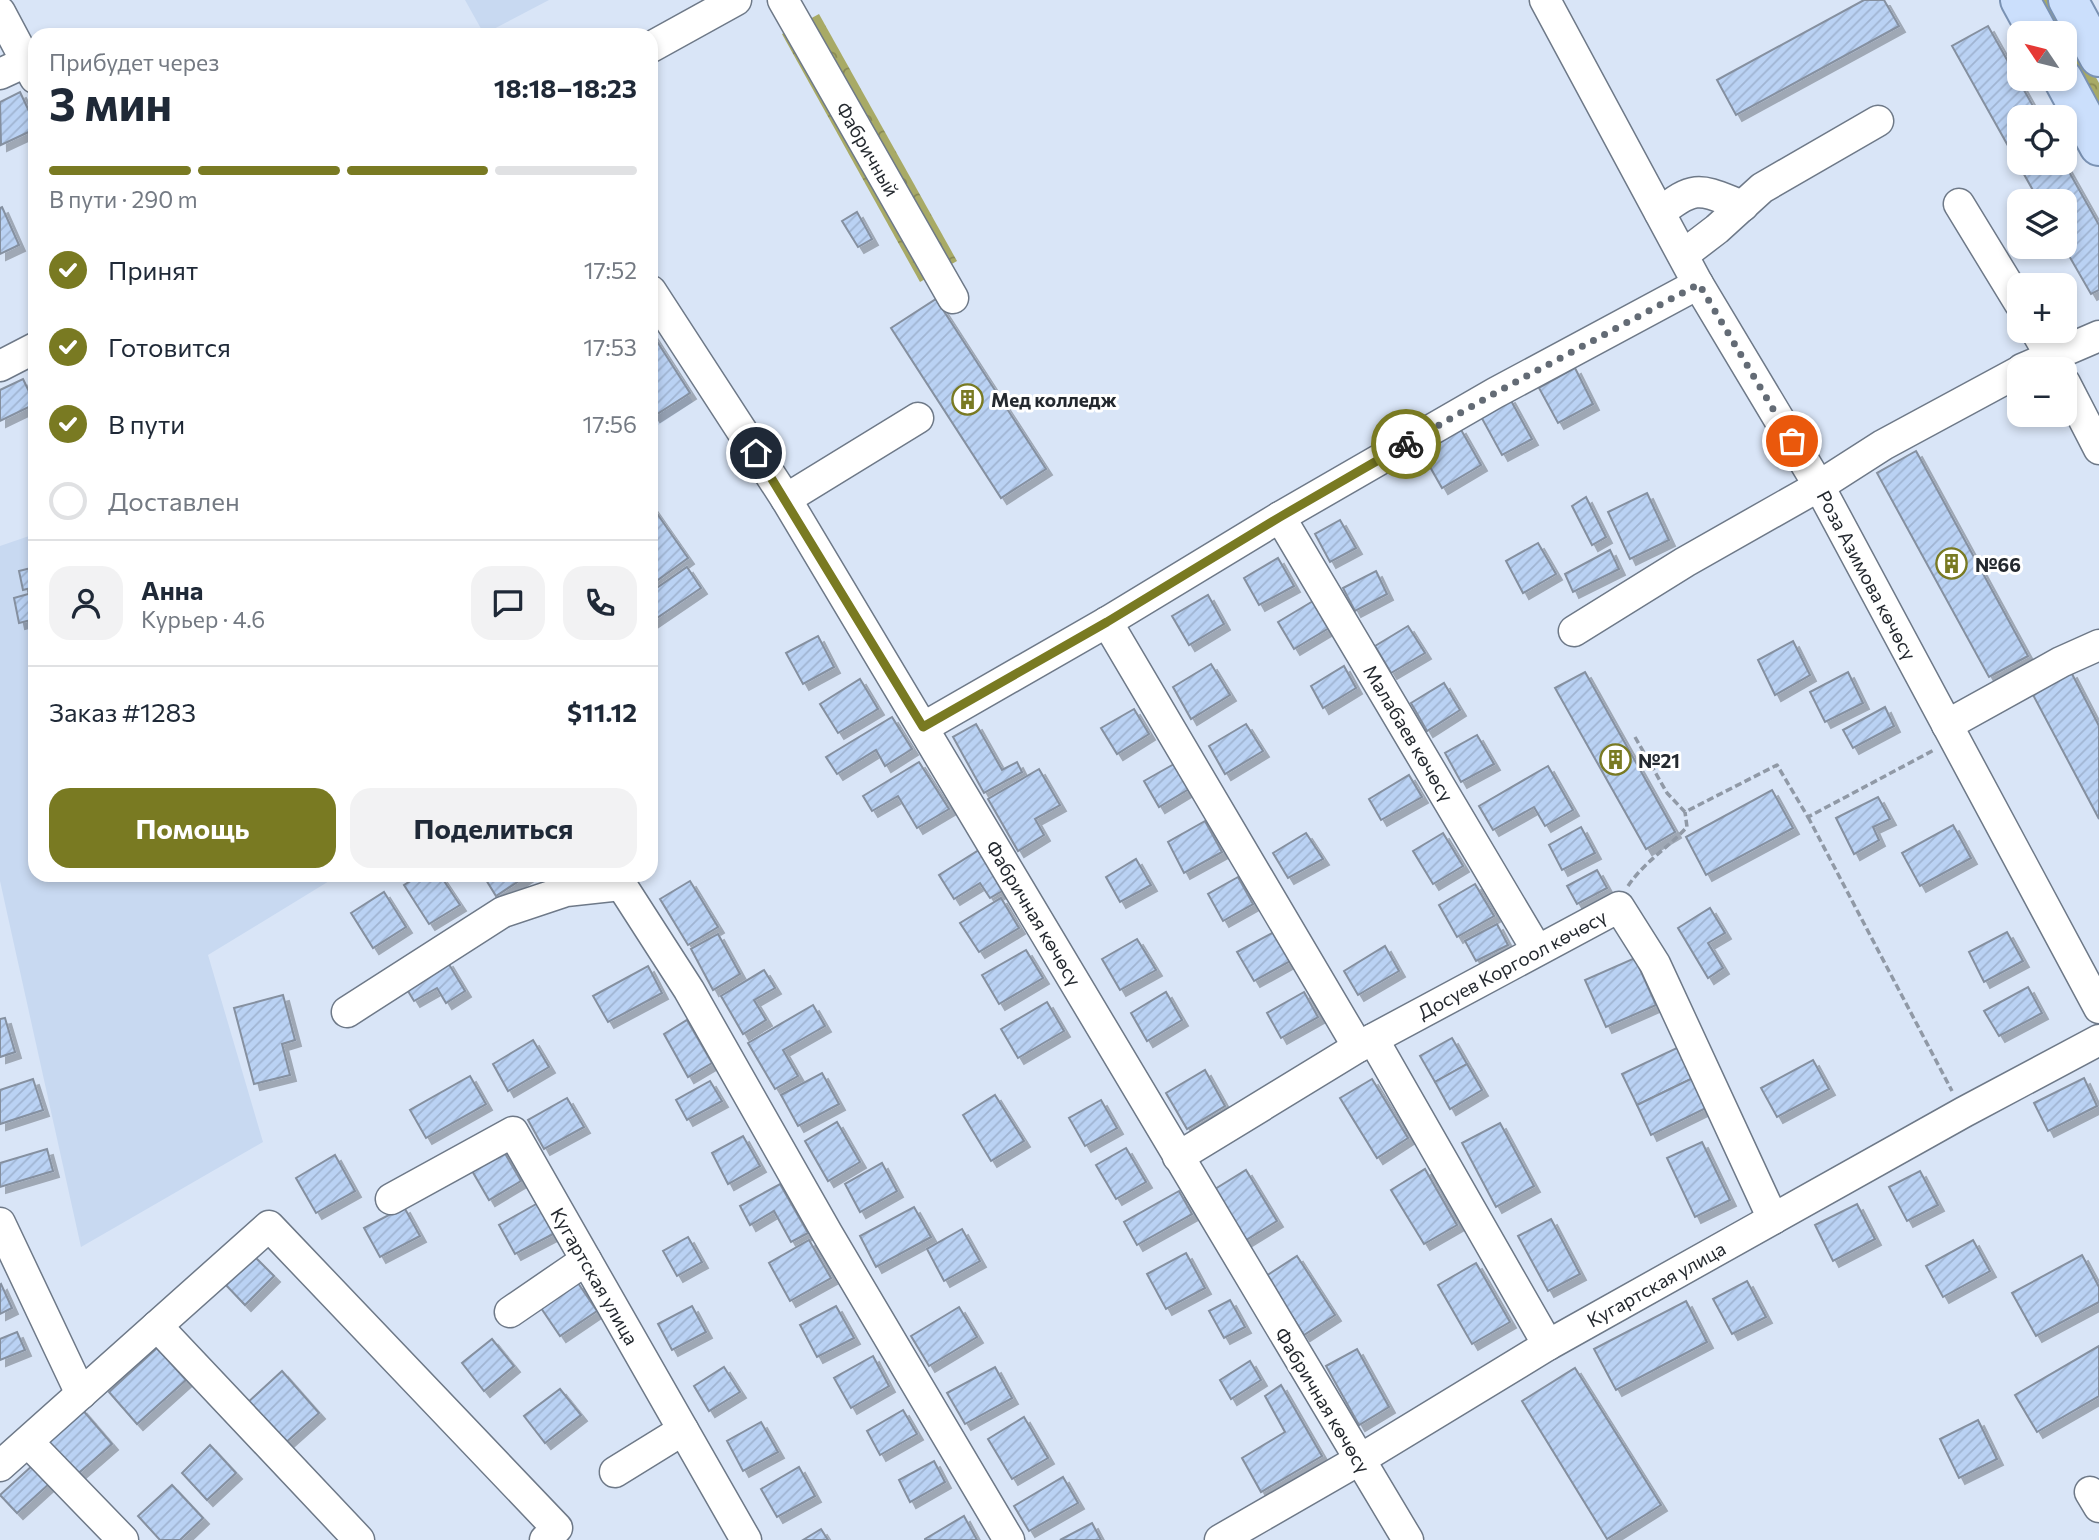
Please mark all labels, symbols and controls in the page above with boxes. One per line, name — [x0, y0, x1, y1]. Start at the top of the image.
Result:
north arrow — [2007, 21, 2077, 91]
map controls — [2007, 21, 2077, 427]
text: Прибудет через — [49, 48, 219, 76]
text: 18:18–18:23 — [494, 72, 637, 103]
text: 3 мин — [49, 74, 172, 130]
street label: Фабричный — [832, 98, 904, 200]
button: locate — [2007, 105, 2077, 175]
text: В пути · 290 m — [49, 185, 198, 213]
button: layers — [2007, 189, 2077, 259]
icon: check — [49, 251, 87, 289]
text: Принят — [108, 254, 198, 285]
text: 17:52 — [584, 256, 637, 284]
button: + — [2007, 273, 2077, 343]
icon: check — [49, 328, 87, 366]
text: Готовится — [108, 331, 231, 362]
text: 17:53 — [583, 333, 637, 361]
button: − — [2007, 357, 2077, 427]
building icon: Мед колледж — [951, 382, 985, 416]
place label: Мед колледж — [991, 388, 1117, 411]
icon: check — [49, 405, 87, 443]
text: В пути — [108, 408, 185, 439]
courier — [1371, 409, 1441, 479]
text: 17:56 — [582, 410, 637, 438]
pin — [1762, 411, 1822, 471]
icon: bag — [1773, 422, 1811, 460]
pin — [726, 423, 786, 483]
icon: bike — [1387, 425, 1425, 463]
icon: home — [737, 434, 775, 472]
text: Доставлен — [108, 485, 240, 516]
street label: Роза Азимова көчөсү — [1813, 486, 1922, 664]
building icon: №66 — [1935, 547, 1969, 581]
place label: №66 — [1975, 553, 2021, 576]
button: person — [49, 566, 123, 640]
button: chat — [471, 566, 545, 640]
button: phone — [563, 566, 637, 640]
text: Анна — [141, 574, 203, 605]
text: Курьер · 4.6 — [141, 605, 265, 633]
street label: Малабаев көчөсү — [1359, 660, 1459, 806]
text: Заказ #1283 — [49, 696, 196, 727]
text: $11.12 — [567, 696, 637, 727]
building icon: №21 — [1598, 743, 1632, 777]
place label: №21 — [1638, 749, 1680, 772]
button: Помощь — [49, 788, 336, 868]
button: Поделиться — [350, 788, 637, 868]
street label: Фабричная көчөсү — [981, 836, 1087, 990]
street label: Досуев Коргоол көчөсү — [1414, 904, 1611, 1024]
street label: Кугартская улица — [546, 1203, 644, 1349]
street label: Кугартская улица — [1583, 1236, 1729, 1332]
street label: Фабричная көчөсү — [1270, 1323, 1376, 1477]

